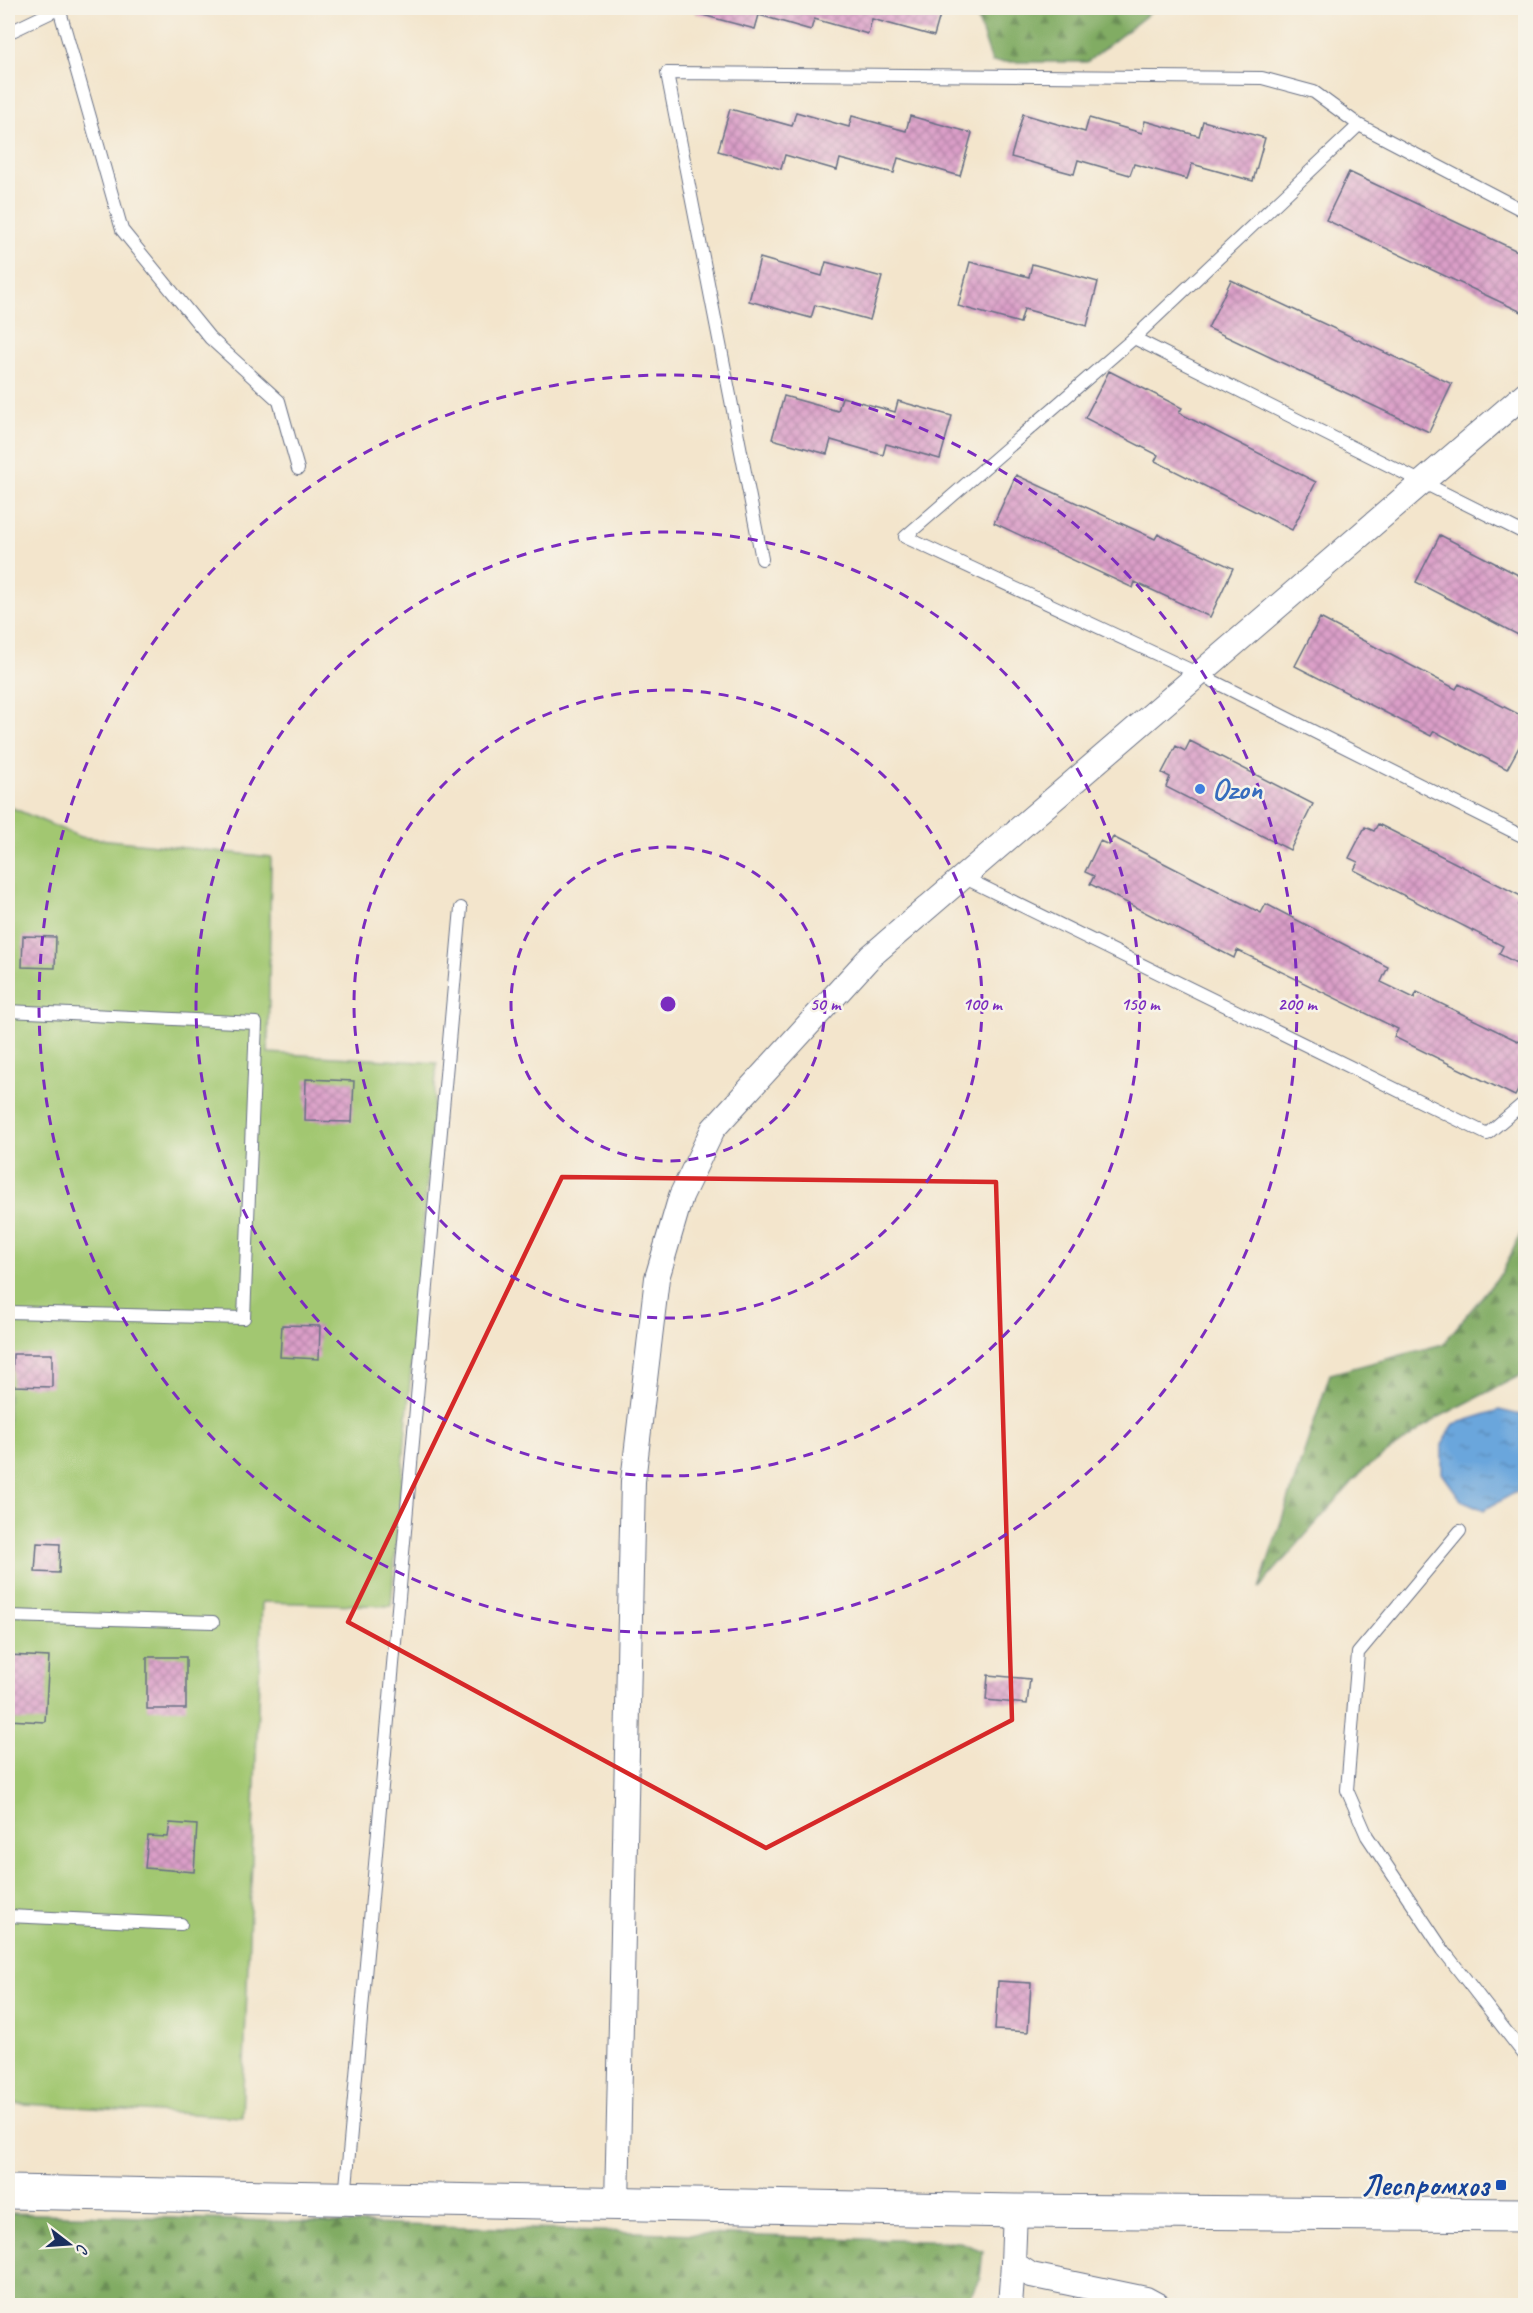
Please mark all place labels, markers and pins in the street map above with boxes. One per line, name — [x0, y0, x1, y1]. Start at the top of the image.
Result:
place label: Ozon — [1212, 770, 1263, 808]
marker: Ozon — [1193, 782, 1207, 796]
centre of rings — [658, 994, 678, 1014]
place label: Леспромхоз — [1361, 2166, 1492, 2204]
marker: Леспромхоз — [1494, 2178, 1508, 2192]

